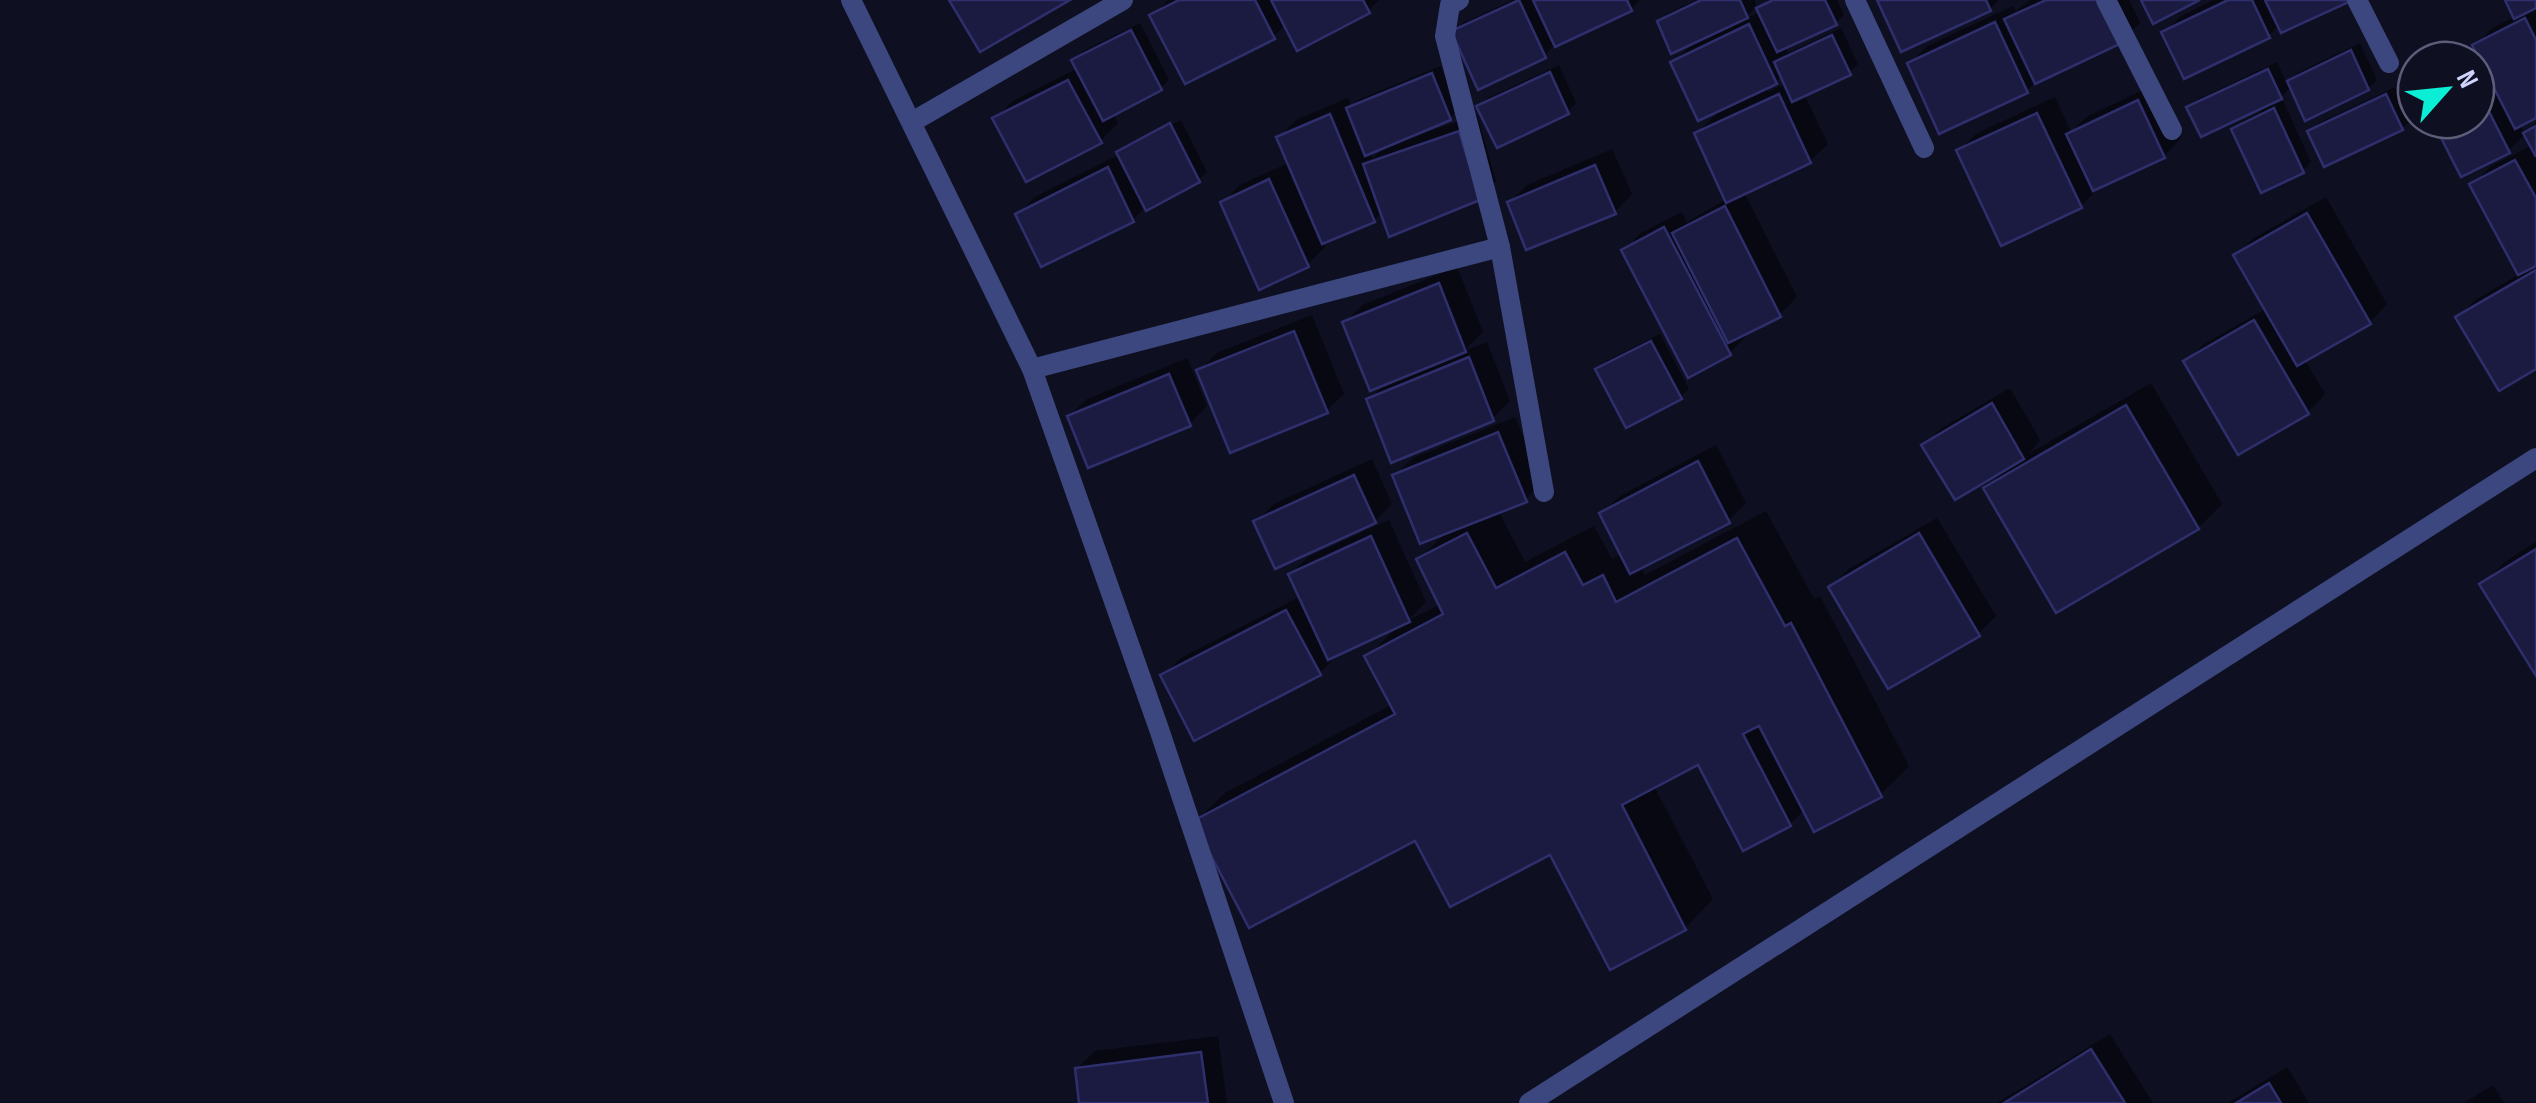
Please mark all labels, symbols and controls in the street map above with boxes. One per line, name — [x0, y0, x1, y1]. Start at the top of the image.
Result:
north arrow — [2396, 40, 2496, 140]
text: N — [2449, 65, 2485, 93]

